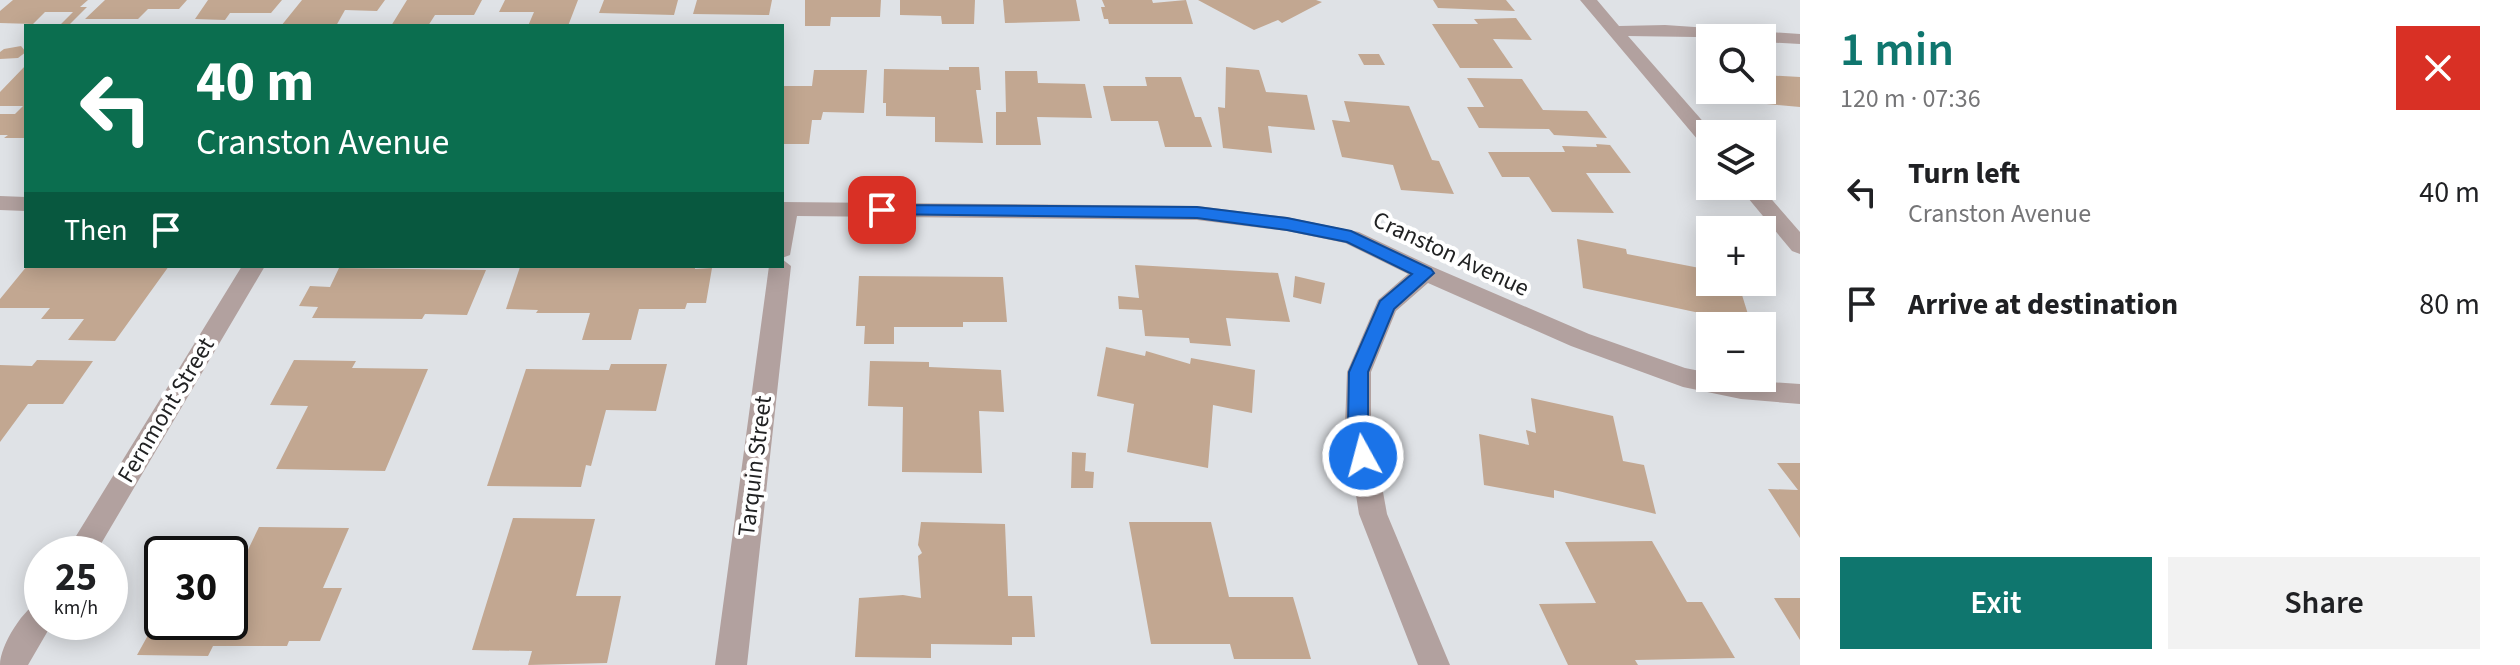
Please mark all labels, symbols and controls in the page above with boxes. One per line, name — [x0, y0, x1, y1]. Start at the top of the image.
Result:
text: 1 min — [1840, 16, 1954, 84]
map controls — [1696, 24, 1776, 392]
button: search — [1696, 24, 1776, 104]
button: close — [2396, 26, 2480, 110]
text: 40 m — [196, 43, 314, 122]
icon: left — [64, 56, 168, 160]
text: 120 m · 07:36 — [1840, 80, 1981, 117]
text: Cranston Avenue — [196, 117, 449, 168]
button: layers — [1696, 120, 1776, 200]
text: Turn left — [1908, 152, 2020, 195]
icon: left — [1840, 170, 1884, 214]
text: 40 m — [2419, 171, 2480, 214]
pin — [848, 176, 916, 244]
icon: arrive — [860, 188, 904, 232]
text: Cranston Avenue — [1908, 195, 2091, 232]
street label: Cranston Avenue — [1367, 202, 1535, 306]
icon: arrive — [144, 208, 188, 252]
text: Then — [64, 209, 128, 252]
button: + — [1696, 216, 1776, 296]
icon: arrive — [1840, 282, 1884, 326]
text: Arrive at destination — [1908, 283, 2178, 326]
text: 80 m — [2419, 283, 2480, 326]
button: − — [1696, 312, 1776, 392]
street label: Fernmont Street — [109, 331, 223, 489]
street label: Tarquin Street — [729, 394, 781, 538]
position arrow — [1321, 414, 1405, 498]
speed limit sign: 30 — [144, 536, 248, 640]
text: 25 — [55, 549, 97, 606]
button: Exit — [1840, 557, 2152, 649]
button: Share — [2168, 557, 2480, 649]
text: km/h — [54, 594, 98, 622]

